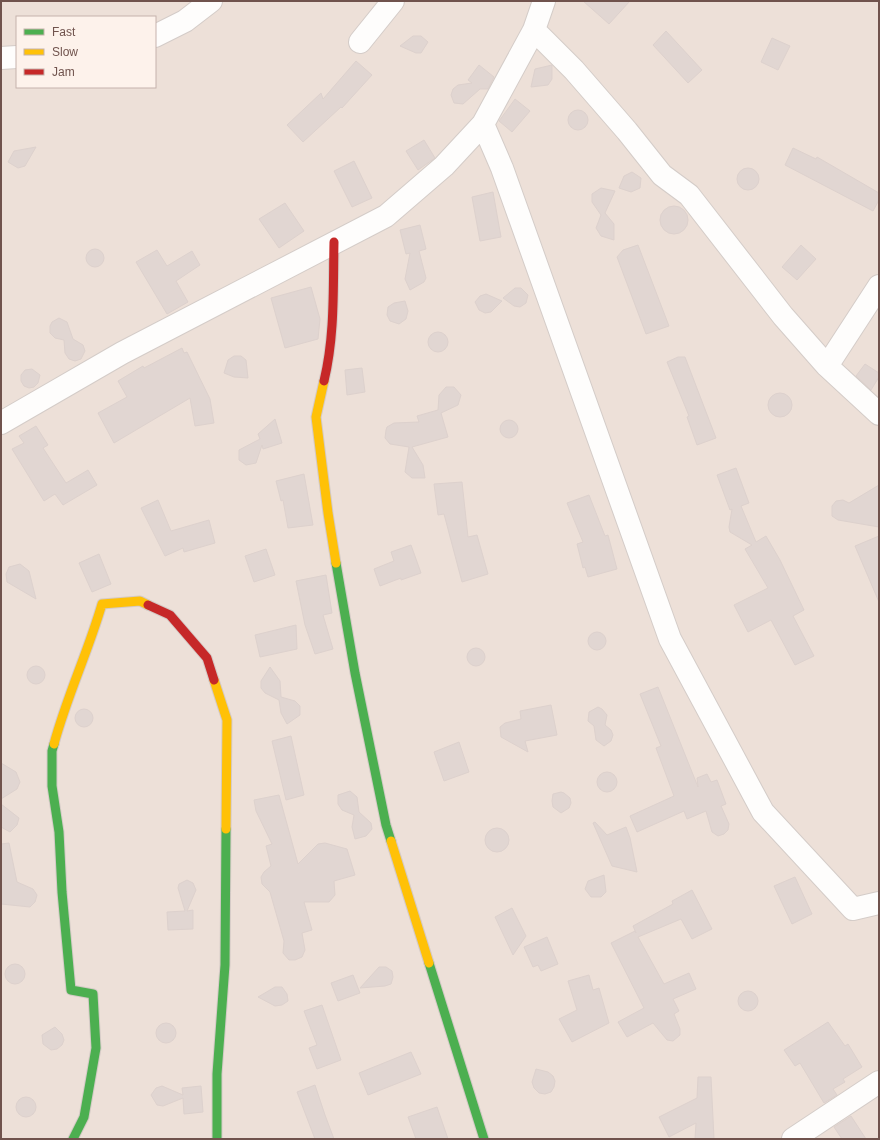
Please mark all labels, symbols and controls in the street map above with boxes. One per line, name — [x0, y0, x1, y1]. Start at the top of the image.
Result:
legend — [16, 16, 156, 88]
text: Fast — [52, 25, 76, 39]
text: Slow — [52, 45, 78, 59]
text: Jam — [52, 65, 75, 79]

